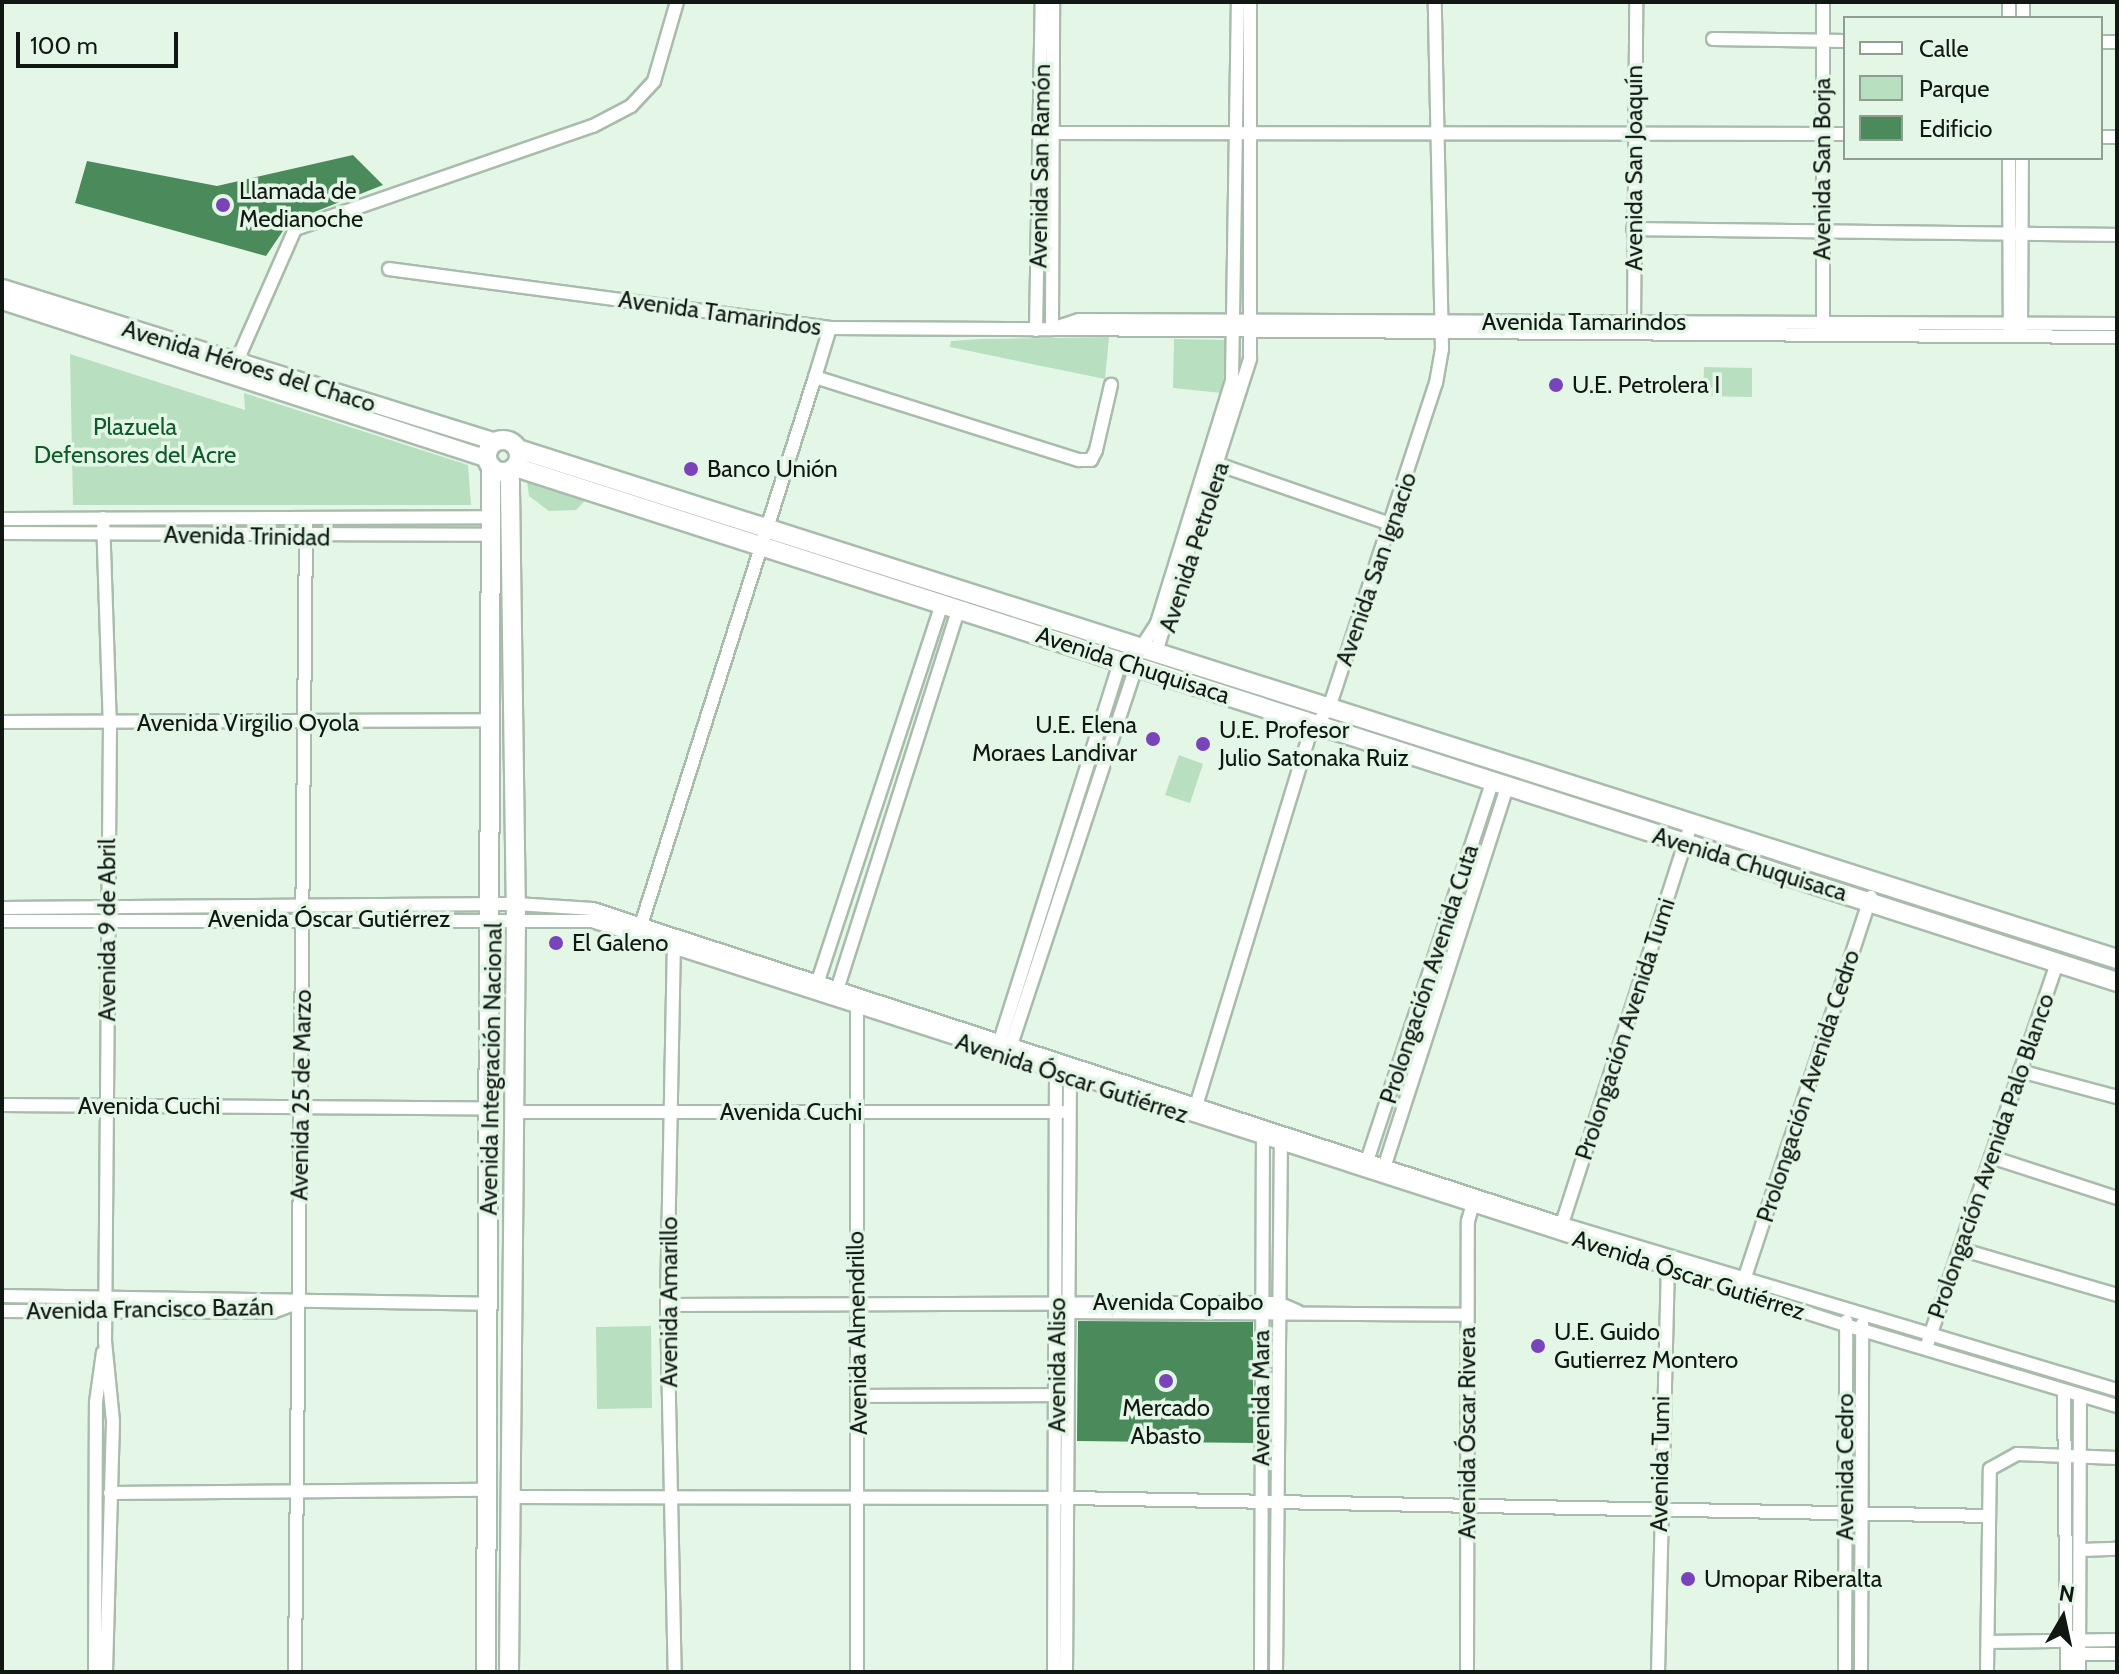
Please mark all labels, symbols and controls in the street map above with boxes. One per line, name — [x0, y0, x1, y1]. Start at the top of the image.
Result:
scale bar — [20, 16, 182, 66]
legend — [1843, 16, 2103, 160]
text: 100 m — [30, 31, 98, 60]
text: Calle — [1919, 34, 1969, 63]
street label: Avenida San Ramón — [1024, 64, 1056, 268]
street label: Avenida San Joaquín — [1620, 65, 1648, 271]
text: Parque — [1919, 74, 1989, 103]
street label: Avenida San Borja — [1808, 78, 1836, 260]
text: Edificio — [1919, 114, 1993, 143]
place label: Llamada de Medianoche — [239, 177, 363, 233]
marker: Llamada de Medianoche — [214, 196, 232, 214]
street label: Avenida Tamarindos — [617, 285, 823, 341]
street label: Avenida Tamarindos — [1482, 308, 1686, 336]
street label: Avenida Héroes del Chaco — [119, 314, 379, 418]
place label: U.E. Petrolera I — [1572, 371, 1720, 399]
marker: U.E. Petrolera I — [1547, 376, 1565, 394]
park label: Plazuela Defensores del Acre — [34, 413, 236, 469]
place label: Banco Unión — [707, 455, 838, 483]
street label: Avenida Petrolera — [1153, 458, 1235, 636]
marker: Banco Unión — [682, 460, 700, 478]
street label: Avenida San Ignacio — [1329, 468, 1423, 670]
street label: Avenida Trinidad — [163, 520, 331, 552]
street label: Avenida Chuquisaca — [1033, 620, 1233, 710]
street label: Avenida Virgilio Oyola — [137, 709, 359, 737]
place label: U.E. Elena Moraes Landivar — [972, 711, 1137, 767]
place label: U.E. Profesor Julio Satonaka Ruiz — [1219, 716, 1409, 772]
marker: U.E. Elena Moraes Landivar — [1144, 730, 1162, 748]
marker: U.E. Profesor Julio Satonaka Ruiz — [1194, 735, 1212, 753]
street label: Avenida Chuquisaca — [1649, 821, 1851, 907]
street label: Avenida 9 de Abril — [93, 838, 121, 1022]
street label: Prolongación Avenida Cuta — [1373, 841, 1485, 1107]
street label: Prolongación Avenida Tumi — [1569, 894, 1681, 1164]
street label: Avenida Óscar Gutiérrez — [208, 905, 450, 933]
street label: Avenida Integración Nacional — [474, 922, 508, 1216]
place label: El Galeno — [572, 929, 668, 957]
marker: El Galeno — [547, 934, 565, 952]
street label: Prolongación Avenida Cedro — [1750, 946, 1866, 1226]
street label: Avenida 25 de Marzo — [285, 989, 317, 1201]
street label: Prolongación Avenida Palo Blanco — [1922, 990, 2060, 1322]
street label: Avenida Óscar Gutiérrez — [952, 1027, 1192, 1129]
street label: Avenida Cuchi — [78, 1092, 220, 1120]
street label: Avenida Cuchi — [720, 1098, 862, 1126]
street label: Avenida Amarillo — [655, 1217, 683, 1387]
street label: Avenida Óscar Gutiérrez — [1569, 1224, 1809, 1326]
street label: Avenida Almendrillo — [841, 1231, 873, 1435]
street label: Avenida Copaibo — [1093, 1288, 1263, 1316]
street label: Avenida Francisco Bazán — [26, 1292, 274, 1326]
street label: Avenida Aliso — [1043, 1297, 1071, 1433]
place label: U.E. Guido Gutierrez Montero — [1554, 1318, 1738, 1374]
street label: Avenida Óscar Rivera — [1453, 1327, 1481, 1539]
street label: Avenida Mara — [1247, 1330, 1275, 1466]
marker: U.E. Guido Gutierrez Montero — [1529, 1337, 1547, 1355]
marker: Mercado Abasto — [1157, 1372, 1175, 1390]
street label: Avenida Cedro — [1831, 1393, 1859, 1541]
place label: Mercado Abasto — [1122, 1394, 1210, 1450]
street label: Avenida Tumi — [1644, 1396, 1676, 1532]
place label: Umopar Riberalta — [1704, 1565, 1882, 1593]
marker: Umopar Riberalta — [1679, 1570, 1697, 1588]
north arrow — [2023, 1578, 2103, 1658]
text: N — [2057, 1579, 2077, 1608]

